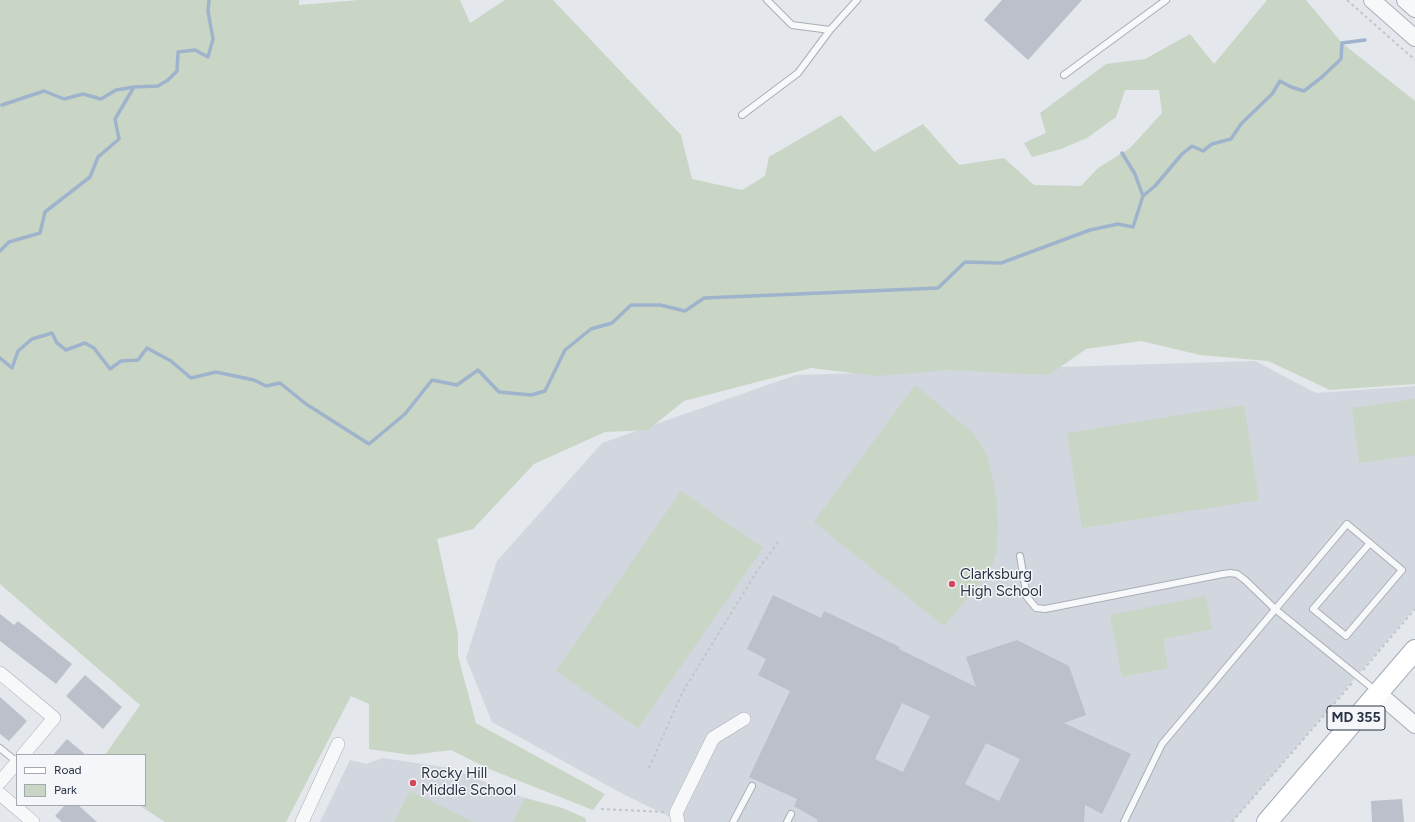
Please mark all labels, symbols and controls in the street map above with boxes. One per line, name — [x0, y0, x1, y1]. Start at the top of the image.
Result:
place label: Clarksburg High School — [960, 566, 1042, 601]
marker: Clarksburg High School — [947, 579, 957, 589]
road number: MD 355 — [1327, 706, 1385, 730]
legend — [16, 754, 146, 806]
text: Road — [54, 763, 82, 777]
place label: Rocky Hill Middle School — [421, 765, 516, 800]
marker: Rocky Hill Middle School — [408, 778, 418, 788]
text: Park — [54, 783, 77, 797]

